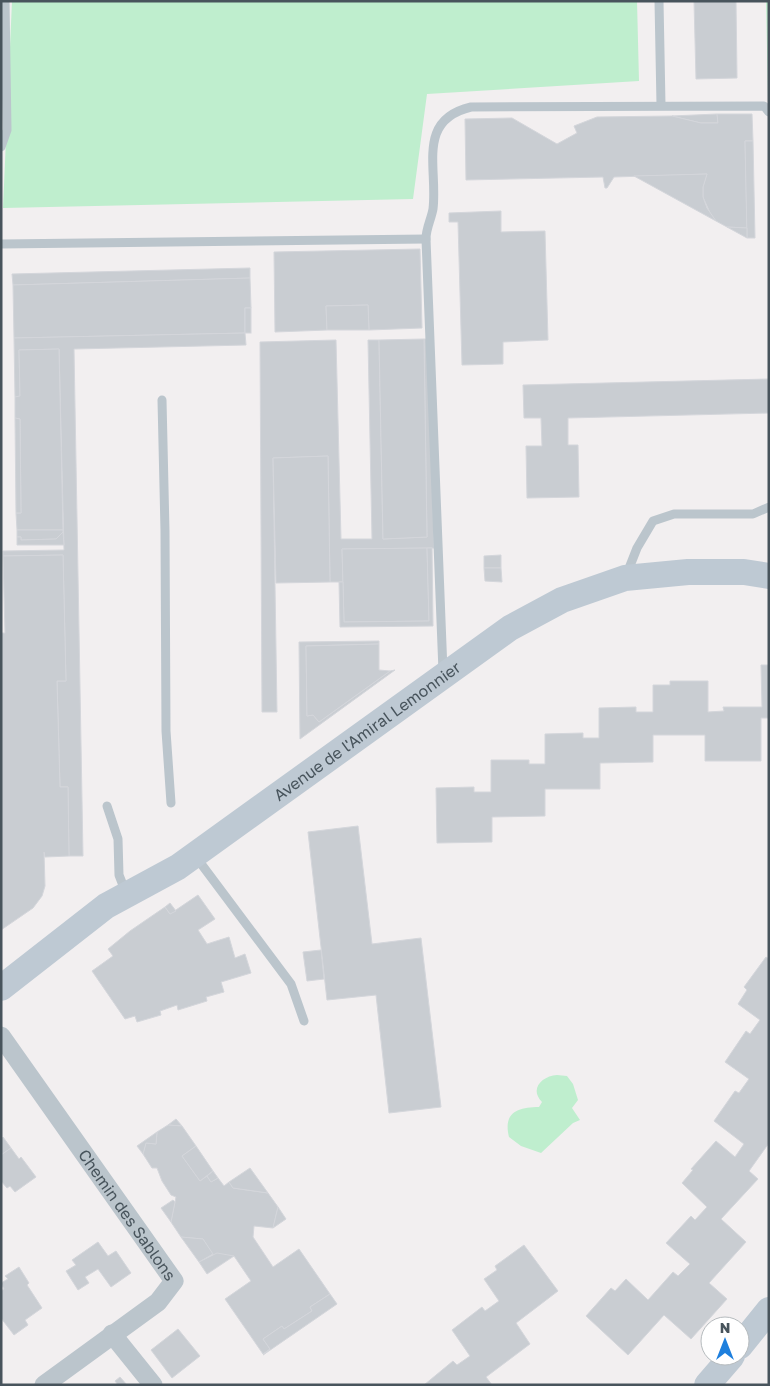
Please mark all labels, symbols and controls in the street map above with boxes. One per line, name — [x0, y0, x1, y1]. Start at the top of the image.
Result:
street label: Avenue de l'Amiral Lemonnier — [270, 657, 464, 805]
street label: Chemin des Sablons — [74, 1145, 180, 1284]
north arrow — [700, 1316, 750, 1366]
text: N — [720, 1319, 730, 1336]

